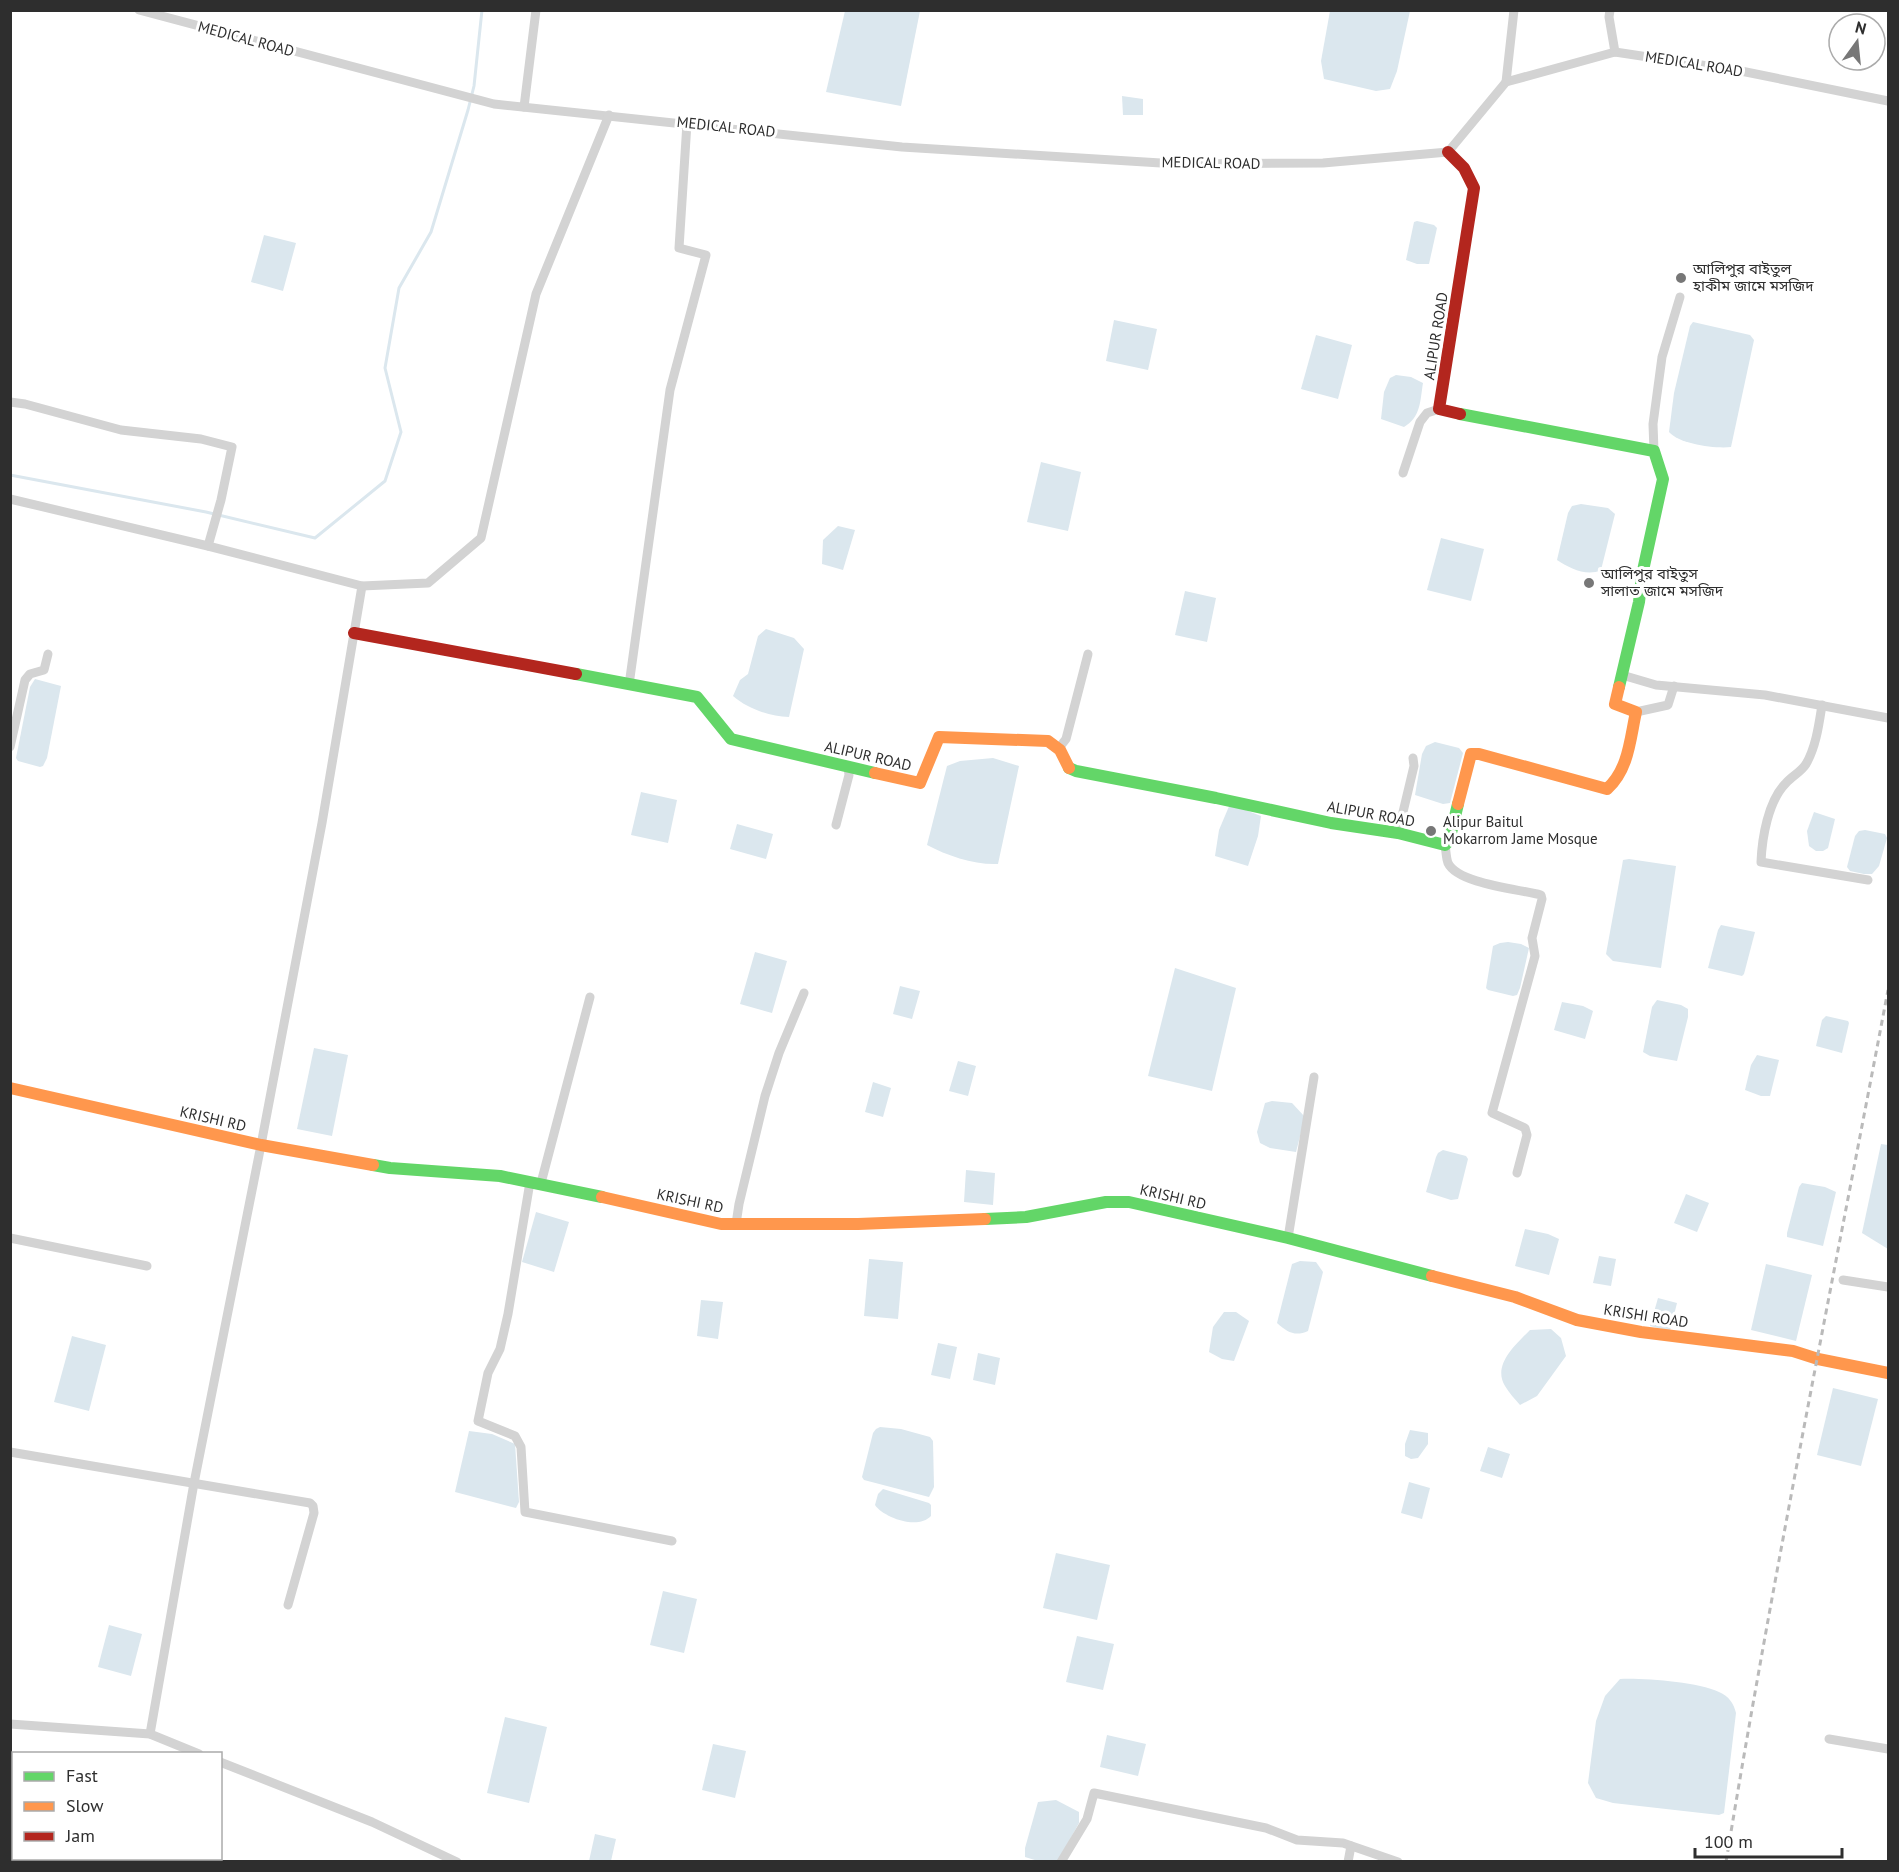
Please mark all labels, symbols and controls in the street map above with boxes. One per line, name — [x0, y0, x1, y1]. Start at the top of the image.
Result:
north arrow — [1827, 12, 1887, 72]
text: N — [1853, 16, 1869, 39]
street label: MEDICAL ROAD — [196, 17, 296, 60]
street label: MEDICAL ROAD — [1644, 46, 1744, 81]
street label: MEDICAL ROAD — [676, 112, 776, 141]
street label: MEDICAL ROAD — [1161, 152, 1261, 173]
place label: আলিপুর বাইতুল হাকীম জামে মসজিদ — [1692, 259, 1814, 295]
marker: আলিপুর বাইতুল হাকীম জামে মসজিদ — [1674, 271, 1688, 285]
street label: ALIPUR ROAD — [1419, 291, 1452, 381]
place label: আলিপুর বাইতুস সালাত জামে মসজিদ — [1600, 564, 1724, 600]
marker: আলিপুর বাইতুস সালাত জামে মসজিদ — [1582, 576, 1596, 590]
street label: ALIPUR ROAD — [823, 736, 913, 775]
street label: ALIPUR ROAD — [1326, 796, 1416, 831]
place label: Alipur Baitul Mokarrom Jame Mosque — [1443, 812, 1598, 848]
marker: Alipur Baitul Mokarrom Jame Mosque — [1424, 824, 1438, 838]
street label: KRISHI RD — [178, 1102, 248, 1135]
street label: KRISHI RD — [1138, 1180, 1208, 1213]
street label: KRISHI RD — [655, 1184, 725, 1217]
street label: KRISHI ROAD — [1602, 1299, 1690, 1332]
legend — [12, 1752, 222, 1860]
text: Fast — [66, 1764, 98, 1787]
text: Slow — [66, 1794, 104, 1817]
scale bar — [1695, 1821, 1842, 1859]
text: Jam — [65, 1824, 95, 1847]
text: 100 m — [1704, 1830, 1753, 1853]

